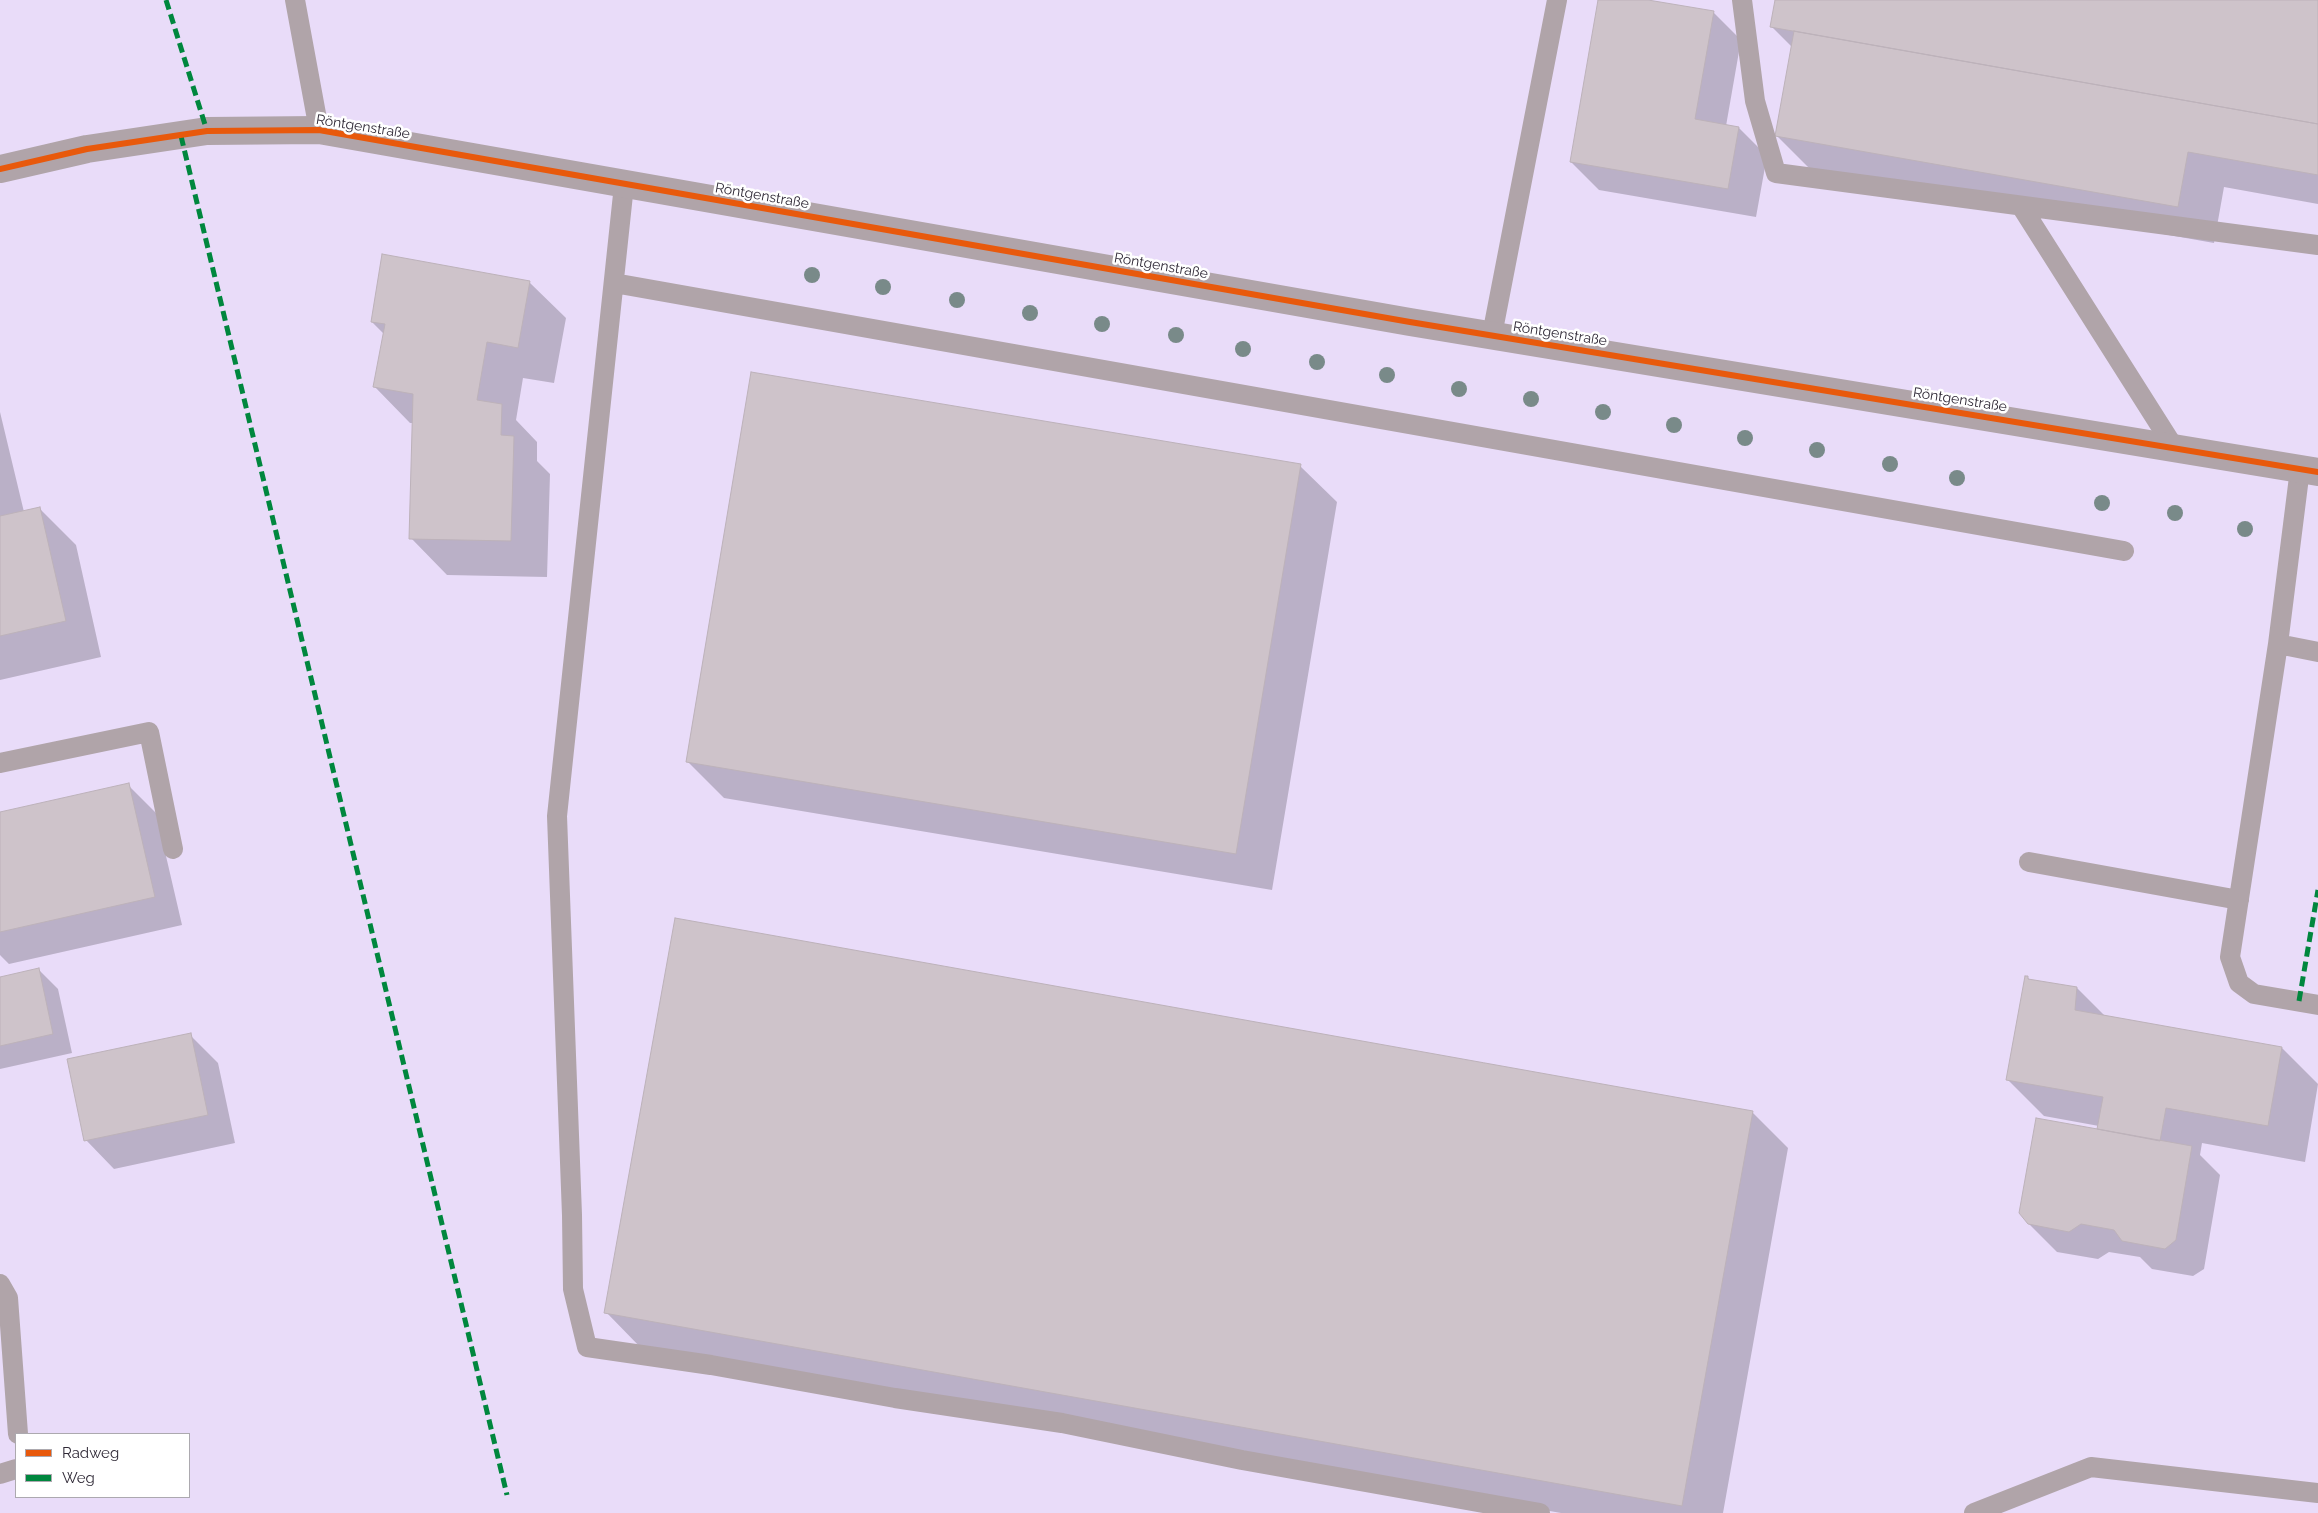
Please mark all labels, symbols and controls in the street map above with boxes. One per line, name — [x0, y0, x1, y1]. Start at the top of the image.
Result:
street label: Röntgenstraße — [315, 111, 411, 143]
street label: Röntgenstraße — [714, 179, 810, 213]
street label: Röntgenstraße — [1113, 249, 1209, 283]
street label: Röntgenstraße — [1512, 318, 1608, 350]
street label: Röntgenstraße — [1912, 384, 2008, 416]
legend — [15, 1433, 190, 1498]
text: Radweg — [62, 1444, 119, 1462]
text: Weg — [62, 1469, 95, 1487]

